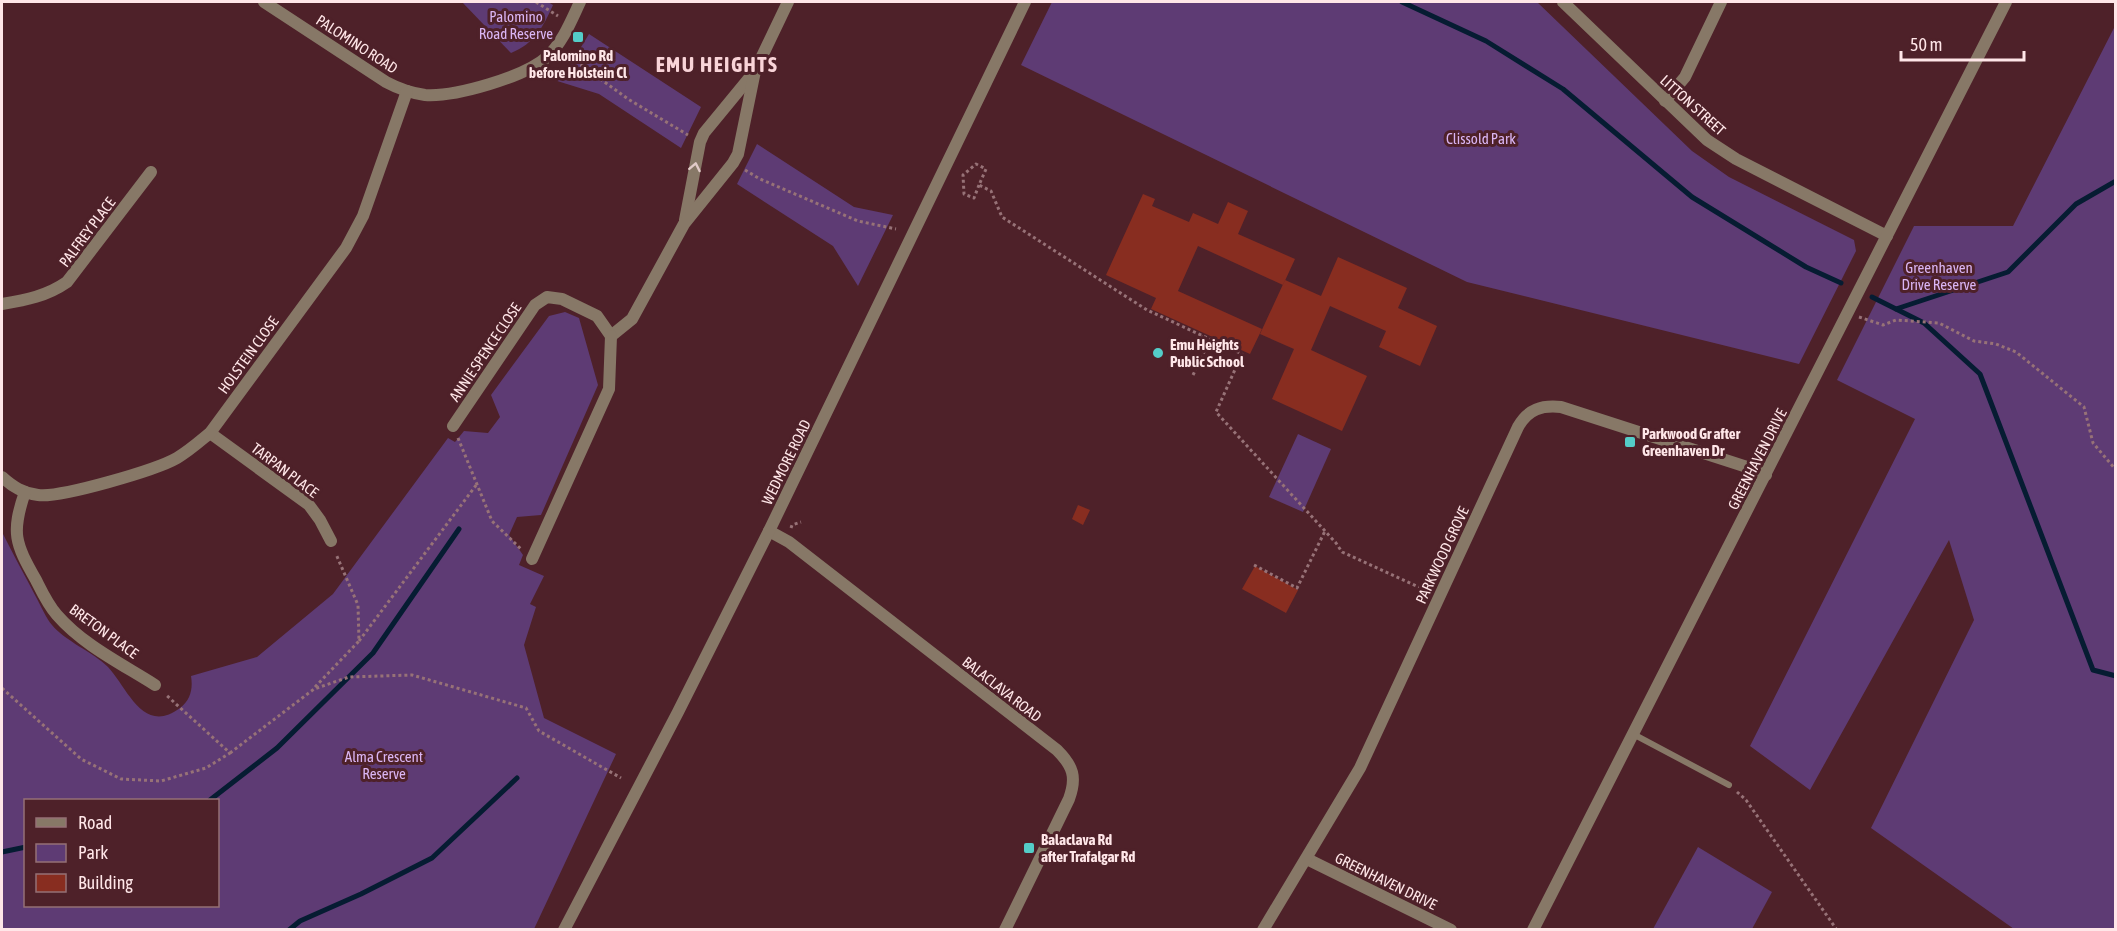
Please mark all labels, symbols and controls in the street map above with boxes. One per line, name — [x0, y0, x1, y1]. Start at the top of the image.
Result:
park label: Palomino Road Reserve — [479, 8, 553, 42]
street label: PALOMINO ROAD — [313, 11, 401, 77]
scale bar — [1901, 24, 2024, 62]
marker: Palomino Rd before Holstein Cl — [571, 30, 585, 44]
text: 50 m — [1910, 34, 1942, 55]
place label: Palomino Rd before Holstein Cl — [529, 47, 628, 81]
district label: EMU HEIGHTS — [656, 52, 778, 76]
street label: LITTON STREET — [1657, 71, 1729, 139]
park label: Clissold Park — [1446, 130, 1516, 147]
one-way arrow — [688, 162, 701, 172]
street label: PALFREY PLACE — [55, 194, 119, 270]
park label: Greenhaven Drive Reserve — [1902, 259, 1977, 293]
street label: ANNIE SPENCE CLOSE — [446, 299, 525, 404]
street label: HOLSTEIN CLOSE — [214, 313, 282, 397]
place label: Emu Heights Public School — [1170, 336, 1245, 370]
marker: Emu Heights Public School — [1151, 346, 1165, 360]
street label: GREENHAVEN DRIVE — [1724, 405, 1790, 512]
street label: WEDMORE ROAD — [758, 417, 814, 507]
place label: Parkwood Gr after Greenhaven Dr — [1642, 425, 1741, 459]
marker: Parkwood Gr after Greenhaven Dr — [1623, 435, 1637, 449]
street label: TARPAN PLACE — [248, 439, 322, 501]
street label: PARKWOOD GROVE — [1412, 503, 1472, 606]
street label: BRETON PLACE — [66, 600, 142, 662]
street label: BALACLAVA ROAD — [959, 653, 1045, 725]
park label: Alma Crescent Reserve — [345, 748, 423, 782]
legend — [24, 799, 219, 907]
text: Road — [78, 812, 112, 833]
place label: Balaclava Rd after Trafalgar Rd — [1041, 831, 1135, 865]
marker: Balaclava Rd after Trafalgar Rd — [1022, 841, 1036, 855]
text: Park — [78, 842, 108, 863]
street label: GREENHAVEN DRIVE — [1332, 849, 1440, 913]
text: Building — [78, 872, 133, 893]

